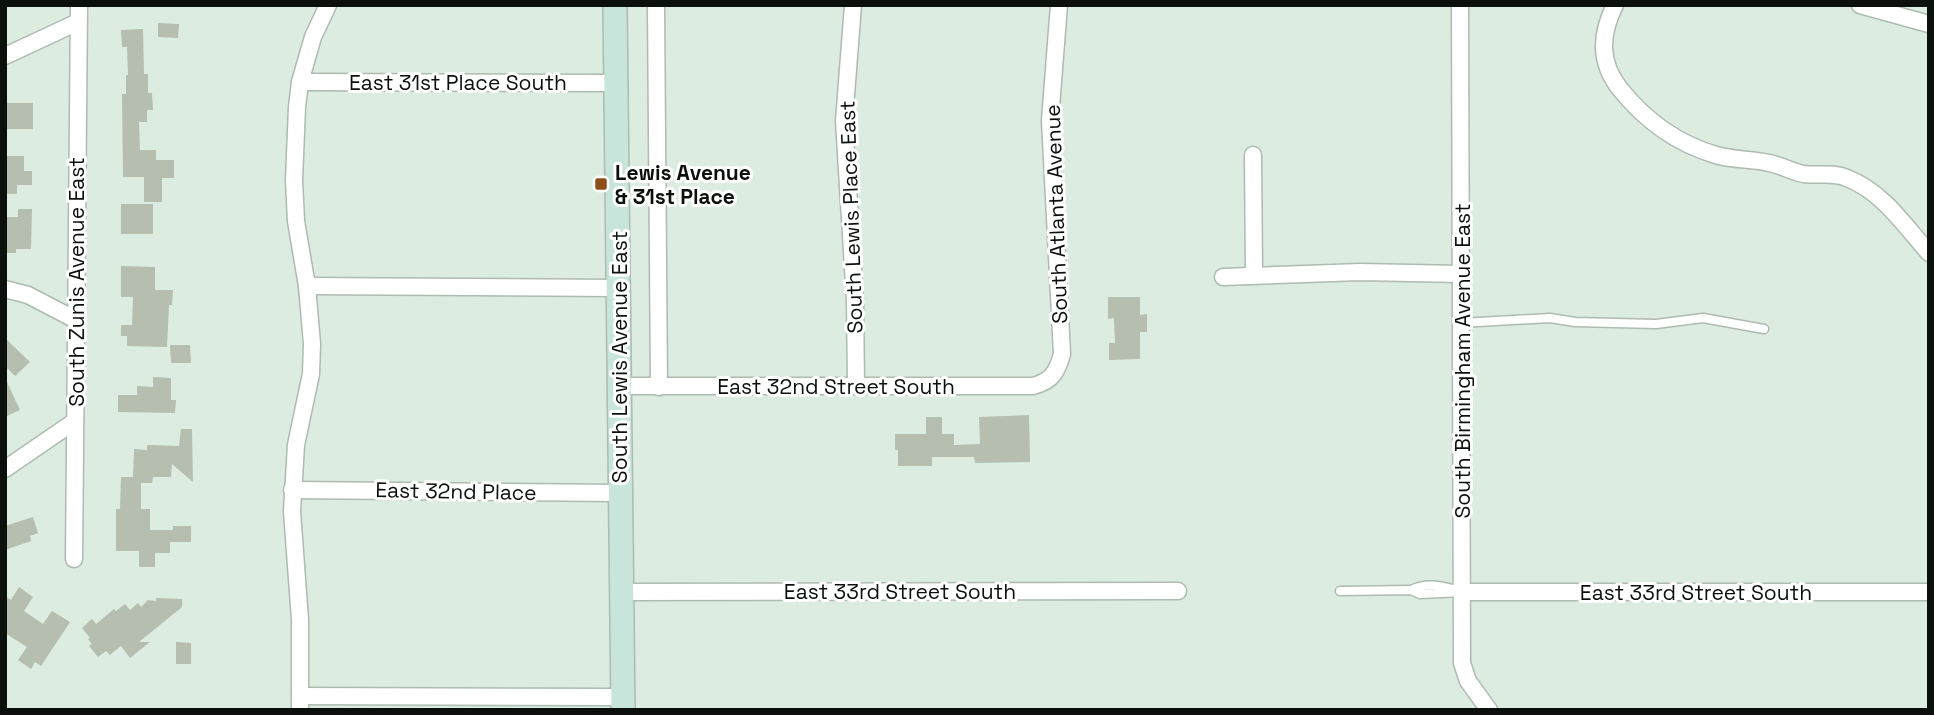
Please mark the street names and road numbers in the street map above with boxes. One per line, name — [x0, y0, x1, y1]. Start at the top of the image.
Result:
street label: East 31st Place South — [349, 69, 567, 96]
street label: South Lewis Place East — [833, 100, 869, 334]
street label: South Atlanta Avenue — [1039, 104, 1073, 324]
street label: South Zunis Avenue East — [63, 157, 90, 407]
street label: South Birmingham Avenue East — [1449, 203, 1476, 519]
street label: South Lewis Avenue East — [606, 231, 633, 483]
street label: East 32nd Street South — [717, 373, 955, 400]
street label: East 32nd Place — [375, 476, 537, 506]
street label: East 33rd Street South — [784, 578, 1016, 605]
street label: East 33rd Street South — [1580, 579, 1812, 606]

